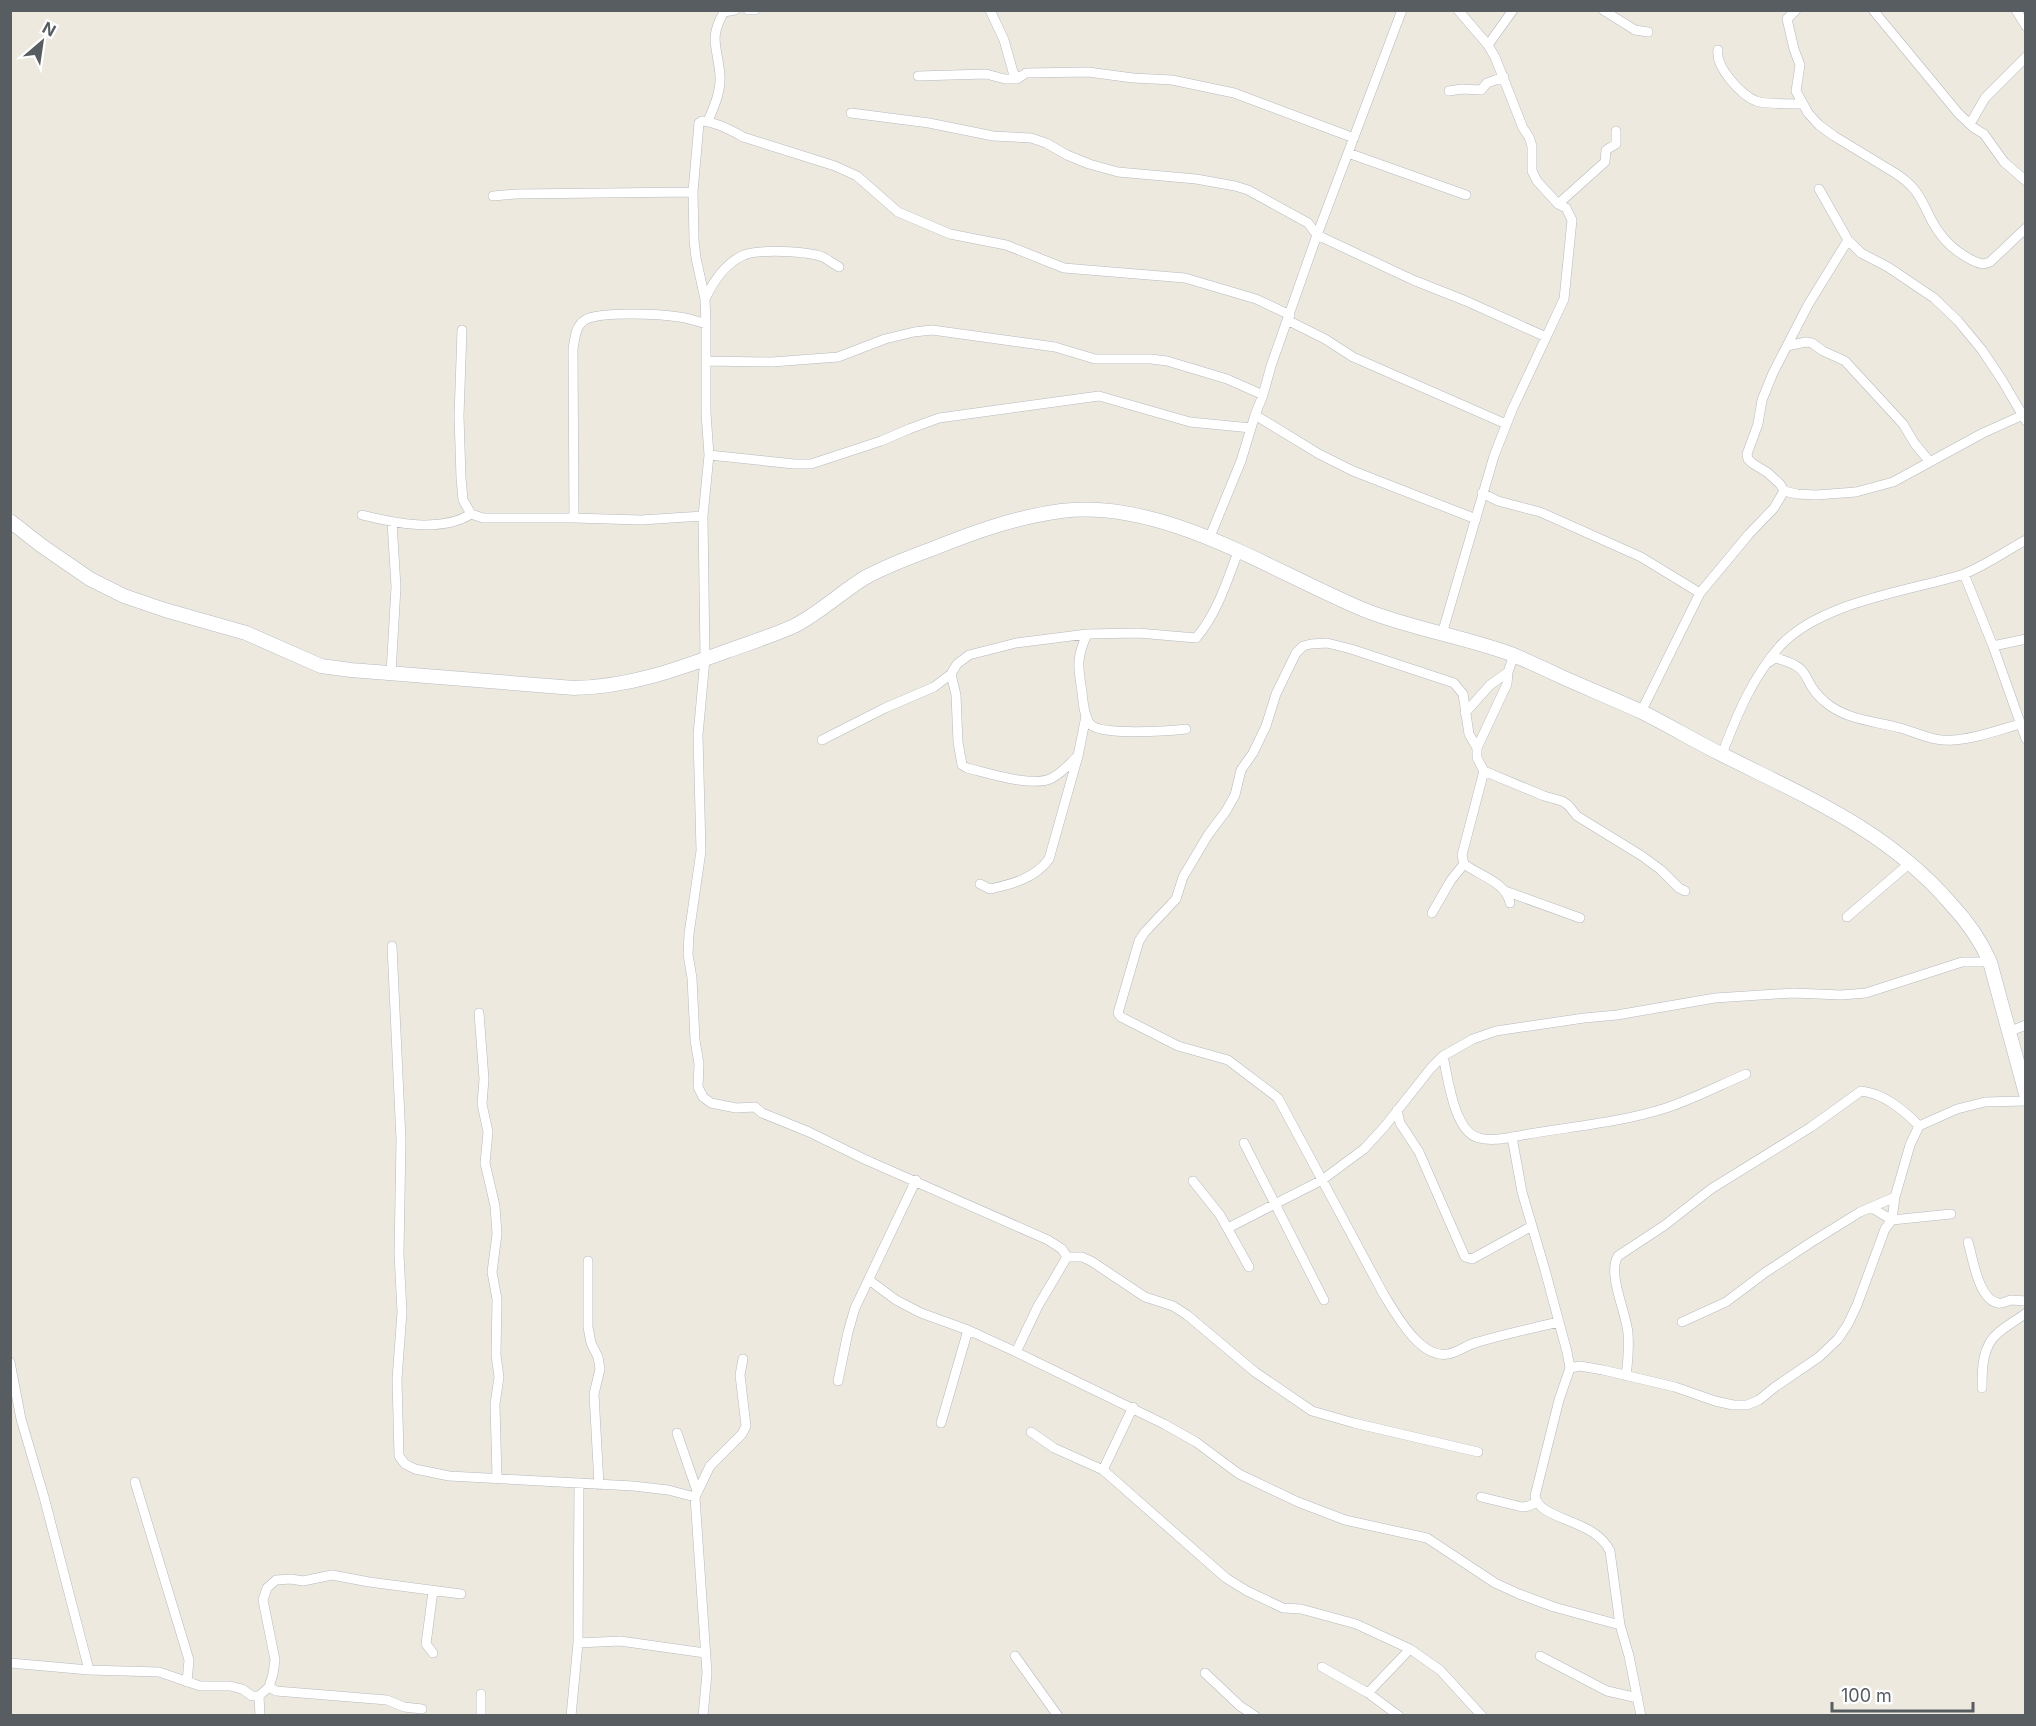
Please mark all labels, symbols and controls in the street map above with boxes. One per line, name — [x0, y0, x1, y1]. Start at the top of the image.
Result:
north arrow — [12, 12, 72, 72]
text: N — [39, 17, 59, 41]
scale bar — [1832, 1675, 1973, 1713]
text: 100 m — [1841, 1685, 1892, 1706]

